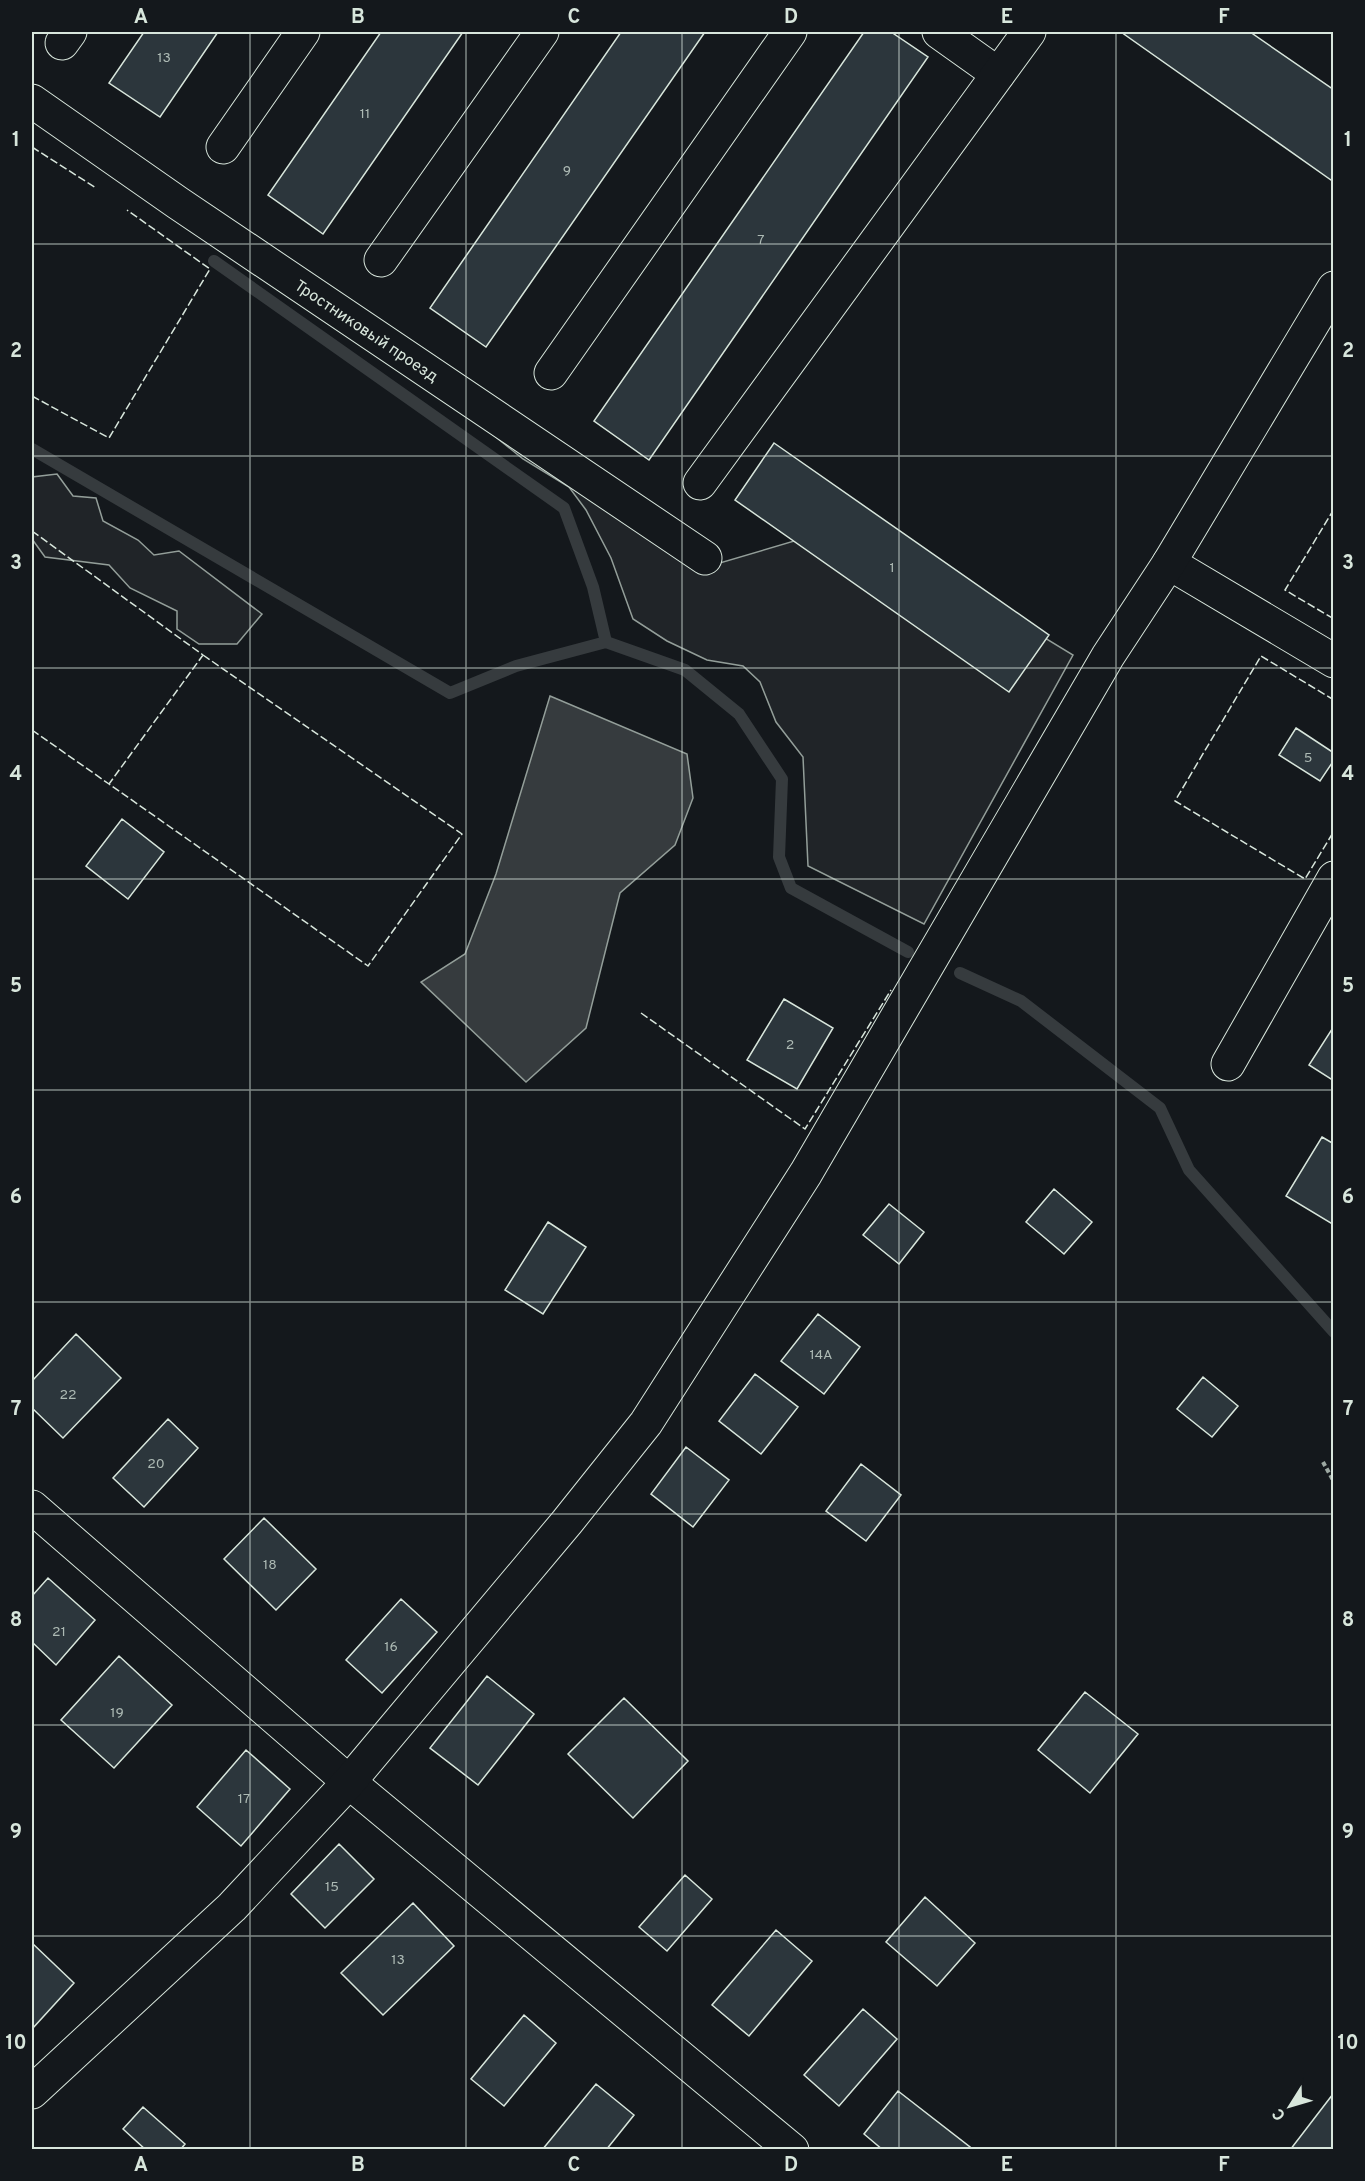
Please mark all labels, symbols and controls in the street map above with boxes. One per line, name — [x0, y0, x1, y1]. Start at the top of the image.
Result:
text: A — [134, 5, 148, 31]
text: B — [351, 5, 365, 31]
text: C — [568, 5, 580, 31]
text: D — [784, 5, 798, 31]
text: E — [1001, 5, 1013, 31]
text: F — [1218, 5, 1230, 31]
house number: 13 — [157, 50, 171, 67]
house number: 11 — [360, 106, 370, 123]
text: 1 — [12, 128, 20, 154]
text: 1 — [1344, 128, 1352, 154]
house number: 9 — [563, 163, 571, 180]
house number: 7 — [757, 232, 765, 249]
street label: Тростниковый проезд — [290, 276, 442, 388]
text: 2 — [10, 339, 22, 365]
text: 2 — [1342, 339, 1354, 365]
text: 3 — [10, 551, 22, 577]
text: 3 — [1342, 551, 1354, 577]
house number: 1 — [889, 560, 895, 577]
house number: 5 — [1304, 750, 1312, 767]
text: 4 — [10, 762, 22, 788]
text: 4 — [1342, 762, 1354, 788]
text: 5 — [10, 974, 22, 1000]
text: 5 — [1342, 974, 1354, 1000]
house number: 2 — [786, 1037, 794, 1054]
text: 6 — [10, 1185, 22, 1211]
text: 6 — [1342, 1185, 1354, 1211]
house number: 14А — [810, 1347, 832, 1364]
house number: 22 — [59, 1387, 77, 1404]
text: 7 — [11, 1397, 21, 1423]
text: 7 — [1343, 1397, 1353, 1423]
house number: 20 — [147, 1456, 165, 1473]
house number: 18 — [263, 1557, 277, 1574]
text: 8 — [10, 1608, 22, 1634]
text: 8 — [1342, 1608, 1354, 1634]
house number: 21 — [52, 1624, 66, 1641]
house number: 16 — [384, 1639, 398, 1656]
house number: 19 — [110, 1705, 124, 1722]
house number: 17 — [238, 1791, 250, 1808]
text: 9 — [10, 1820, 22, 1846]
text: 9 — [1342, 1820, 1354, 1846]
house number: 15 — [325, 1879, 339, 1896]
house number: 13 — [391, 1952, 405, 1969]
text: 10 — [5, 2031, 27, 2057]
text: 10 — [1337, 2031, 1359, 2057]
north arrow — [1260, 2076, 1320, 2136]
text: С — [1269, 2104, 1291, 2124]
text: A — [134, 2153, 148, 2179]
text: B — [351, 2153, 365, 2179]
text: C — [568, 2153, 580, 2179]
text: D — [784, 2153, 798, 2179]
text: E — [1001, 2153, 1013, 2179]
text: F — [1218, 2153, 1230, 2179]

